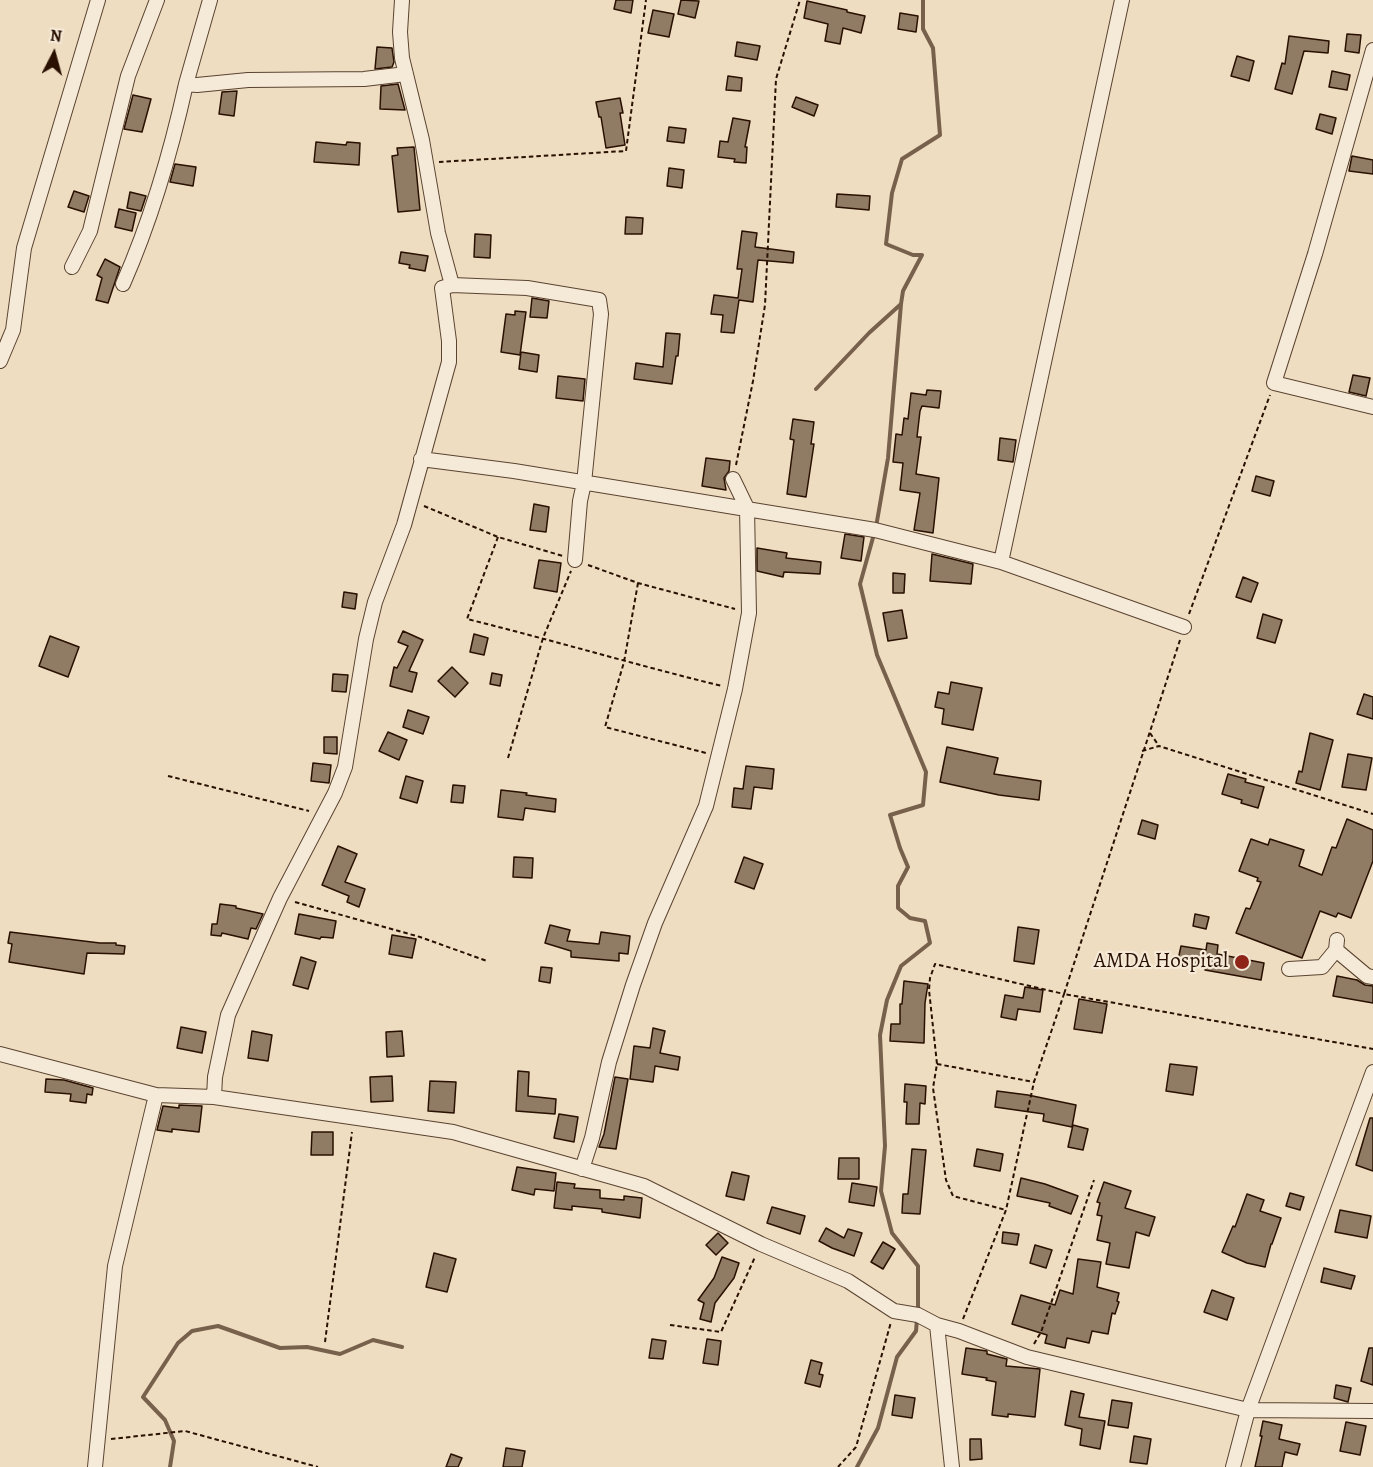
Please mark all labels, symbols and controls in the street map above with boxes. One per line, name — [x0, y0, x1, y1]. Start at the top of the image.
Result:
north arrow — [24, 24, 84, 84]
text: N — [49, 25, 63, 48]
place label: AMDA Hospital — [1094, 949, 1228, 975]
marker: AMDA Hospital — [1233, 953, 1251, 971]

